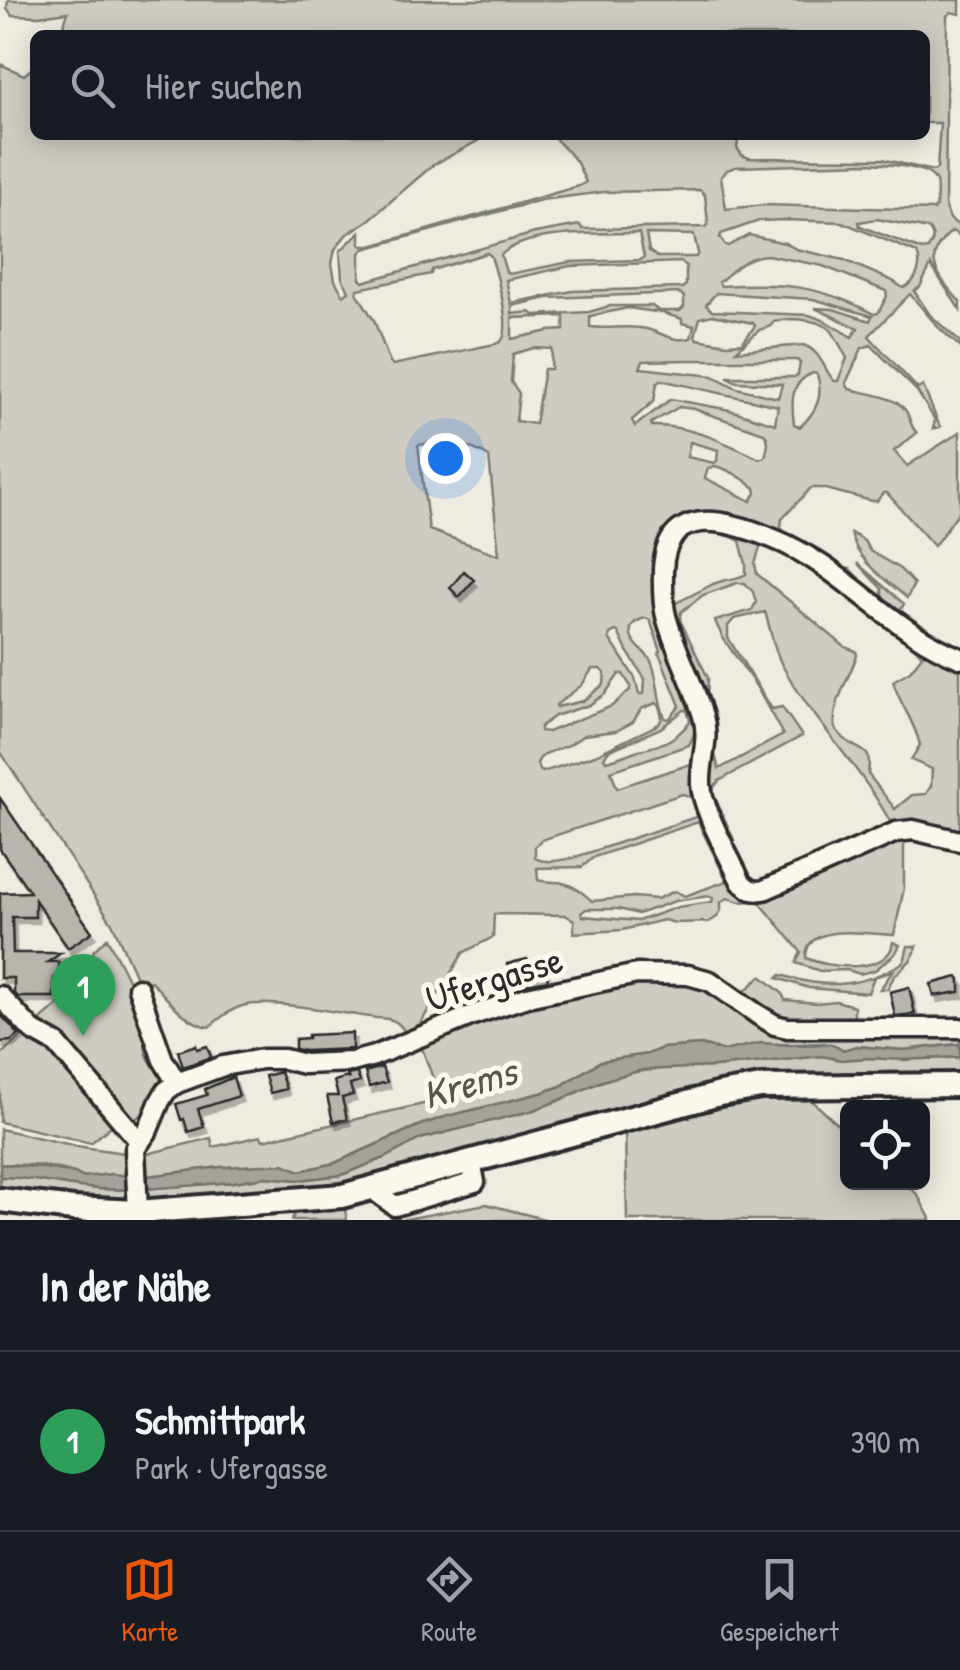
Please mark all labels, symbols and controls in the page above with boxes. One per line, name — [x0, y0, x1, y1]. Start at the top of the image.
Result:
search box — [30, 30, 930, 140]
icon: search — [65, 58, 120, 113]
text: Hier suchen — [145, 59, 303, 111]
your location — [420, 433, 471, 484]
street label: Ufergasse — [419, 933, 569, 1023]
pin: 1 — [51, 954, 116, 1036]
water label: Krems — [416, 1042, 525, 1121]
map controls — [840, 1100, 930, 1190]
button: locate — [840, 1100, 930, 1190]
text: In der Nähe — [40, 1257, 211, 1314]
text: Schmittpark — [135, 1394, 305, 1446]
text: 1 — [67, 1420, 78, 1463]
text: 390 m — [850, 1420, 920, 1463]
text: Park · Ufergasse — [135, 1446, 328, 1489]
tab: Karte — [121, 1552, 179, 1650]
tab: Route — [421, 1552, 477, 1650]
tab: Gespeichert — [720, 1552, 839, 1650]

